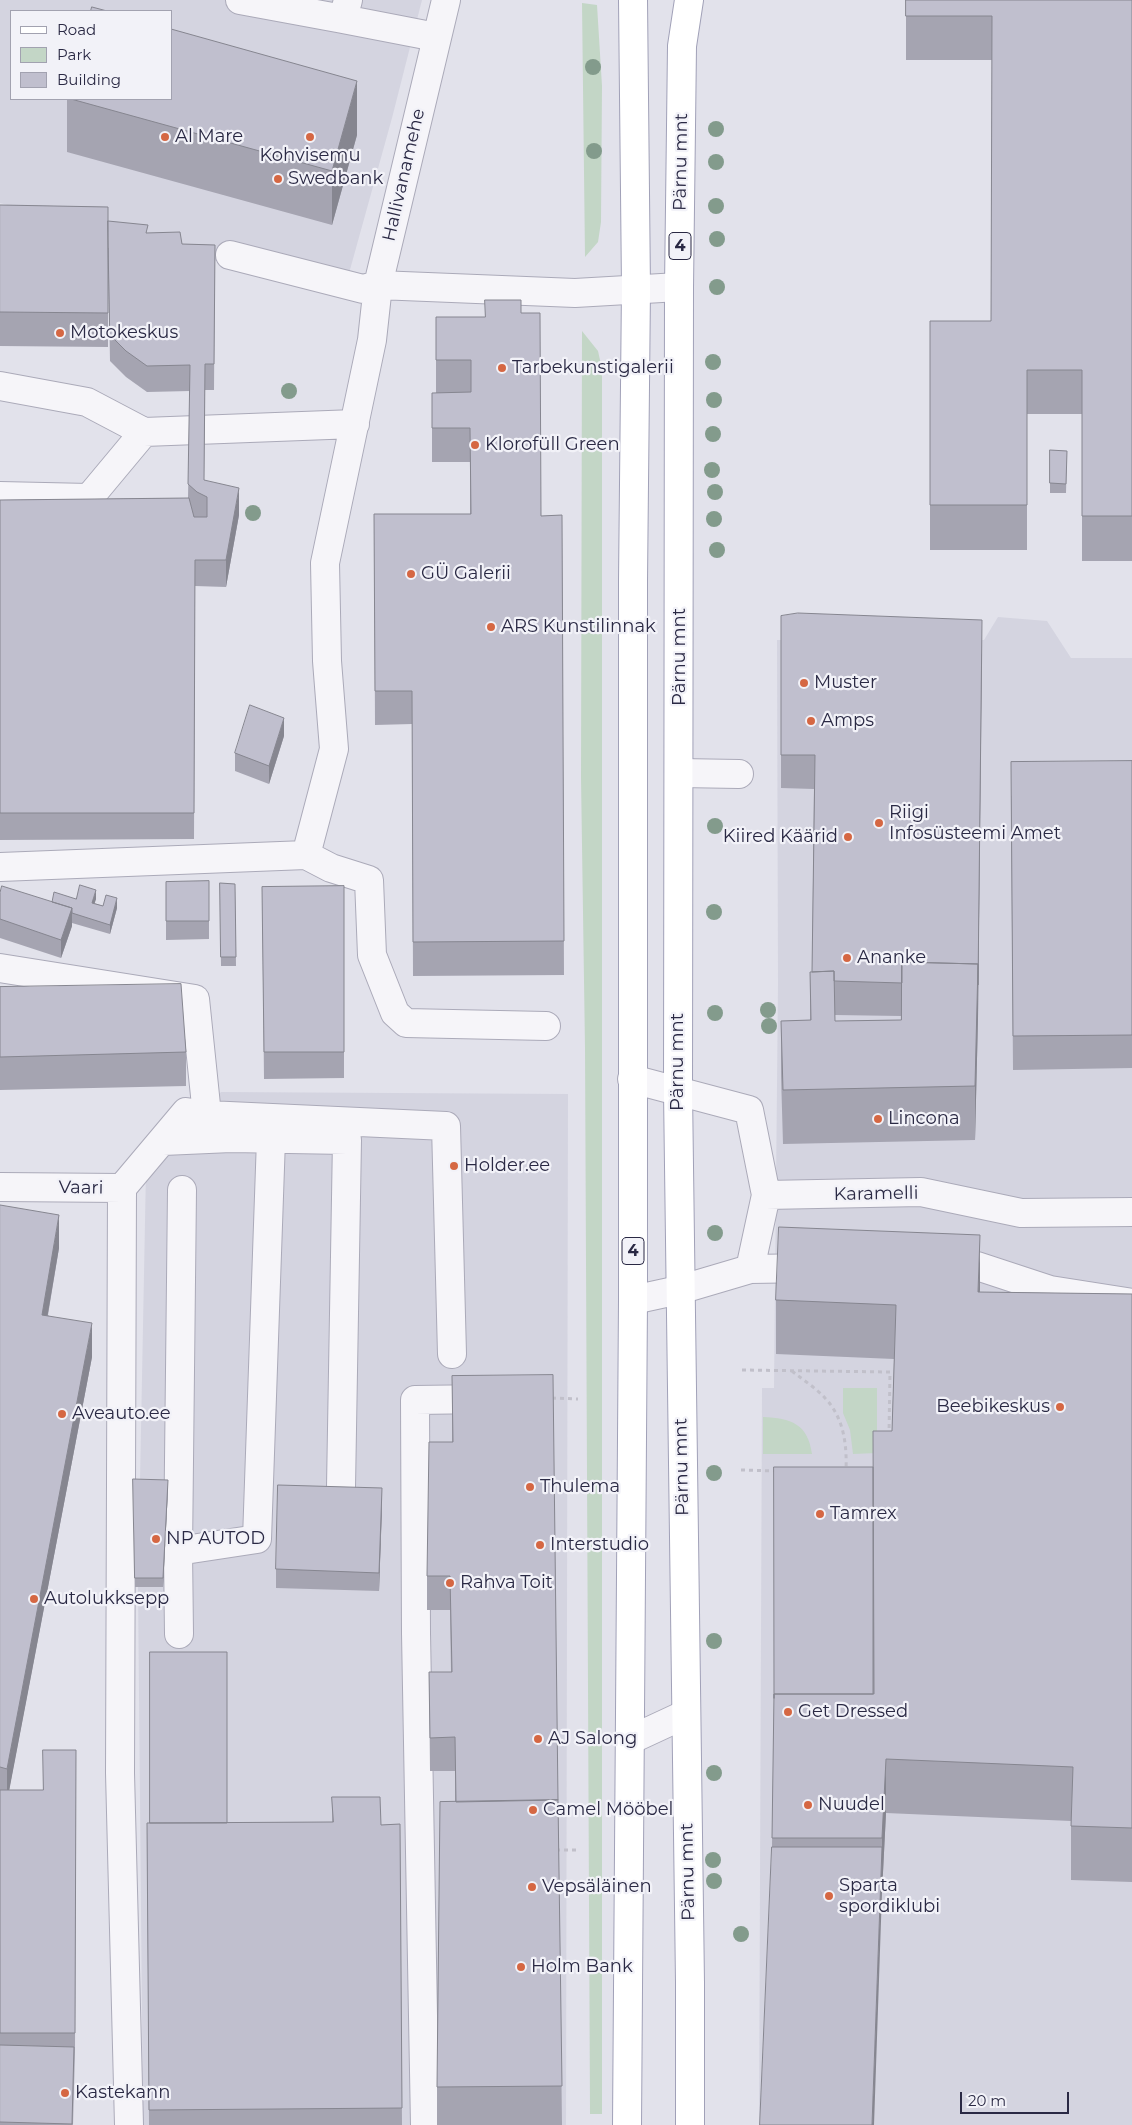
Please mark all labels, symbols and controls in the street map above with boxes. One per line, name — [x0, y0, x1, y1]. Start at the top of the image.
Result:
legend — [10, 10, 172, 100]
text: Road — [57, 20, 96, 39]
text: Park — [57, 45, 91, 64]
text: Building — [57, 70, 121, 89]
street label: Hallivanamehe — [378, 107, 430, 243]
street label: Pärnu mnt — [669, 113, 693, 211]
place label: Al Mare — [175, 126, 243, 148]
marker: Al Mare — [159, 131, 171, 143]
marker: Kohvisemu — [304, 131, 316, 143]
place label: Kohvisemu — [259, 145, 361, 167]
place label: Swedbank — [288, 168, 383, 190]
marker: Swedbank — [272, 173, 284, 185]
road number: 4 — [669, 232, 691, 260]
place label: Motokeskus — [70, 322, 178, 344]
marker: Motokeskus — [54, 327, 66, 339]
place label: Tarbekunstigalerii — [512, 357, 674, 379]
marker: Tarbekunstigalerii — [496, 362, 508, 374]
place label: Klorofüll Green — [485, 434, 620, 456]
marker: Klorofüll Green — [469, 439, 481, 451]
place label: GÜ Galerii — [421, 563, 511, 585]
marker: GÜ Galerii — [405, 568, 417, 580]
street label: Pärnu mnt — [669, 608, 691, 706]
place label: ARS Kunstilinnak — [501, 616, 656, 638]
marker: ARS Kunstilinnak — [485, 621, 497, 633]
place label: Muster — [814, 672, 877, 694]
marker: Muster — [798, 677, 810, 689]
place label: Amps — [821, 710, 874, 732]
marker: Amps — [805, 715, 817, 727]
place label: Riigi Infosüsteemi Amet — [889, 802, 1061, 844]
marker: Riigi Infosüsteemi Amet — [873, 817, 885, 829]
place label: Kiired Käärid — [723, 826, 838, 848]
marker: Kiired Käärid — [842, 831, 854, 843]
place label: Ananke — [857, 947, 926, 969]
marker: Ananke — [841, 952, 853, 964]
street label: Pärnu mnt — [667, 1013, 689, 1111]
place label: Lincona — [888, 1108, 960, 1130]
marker: Lincona — [872, 1113, 884, 1125]
place label: Holder.ee — [464, 1155, 550, 1177]
marker: Holder.ee — [448, 1160, 460, 1172]
street label: Vaari — [58, 1177, 104, 1199]
street label: Karamelli — [833, 1182, 919, 1206]
road number: 4 — [622, 1238, 644, 1264]
place label: Beebikeskus — [936, 1396, 1050, 1418]
marker: Beebikeskus — [1054, 1401, 1066, 1413]
place label: Aveauto.ee — [72, 1403, 171, 1425]
marker: Aveauto.ee — [56, 1408, 68, 1420]
street label: Pärnu mnt — [670, 1418, 694, 1516]
place label: Thulema — [540, 1476, 620, 1498]
marker: Thulema — [524, 1481, 536, 1493]
place label: Tamrex — [830, 1503, 897, 1525]
marker: Tamrex — [814, 1508, 826, 1520]
place label: NP AUTOD — [166, 1528, 265, 1550]
marker: NP AUTOD — [150, 1533, 162, 1545]
place label: Interstudio — [550, 1534, 649, 1556]
marker: Interstudio — [534, 1539, 546, 1551]
place label: Rahva Toit — [460, 1572, 553, 1594]
marker: Rahva Toit — [444, 1577, 456, 1589]
place label: Autolukksepp — [44, 1588, 169, 1610]
marker: Autolukksepp — [28, 1593, 40, 1605]
place label: Get Dressed — [798, 1701, 908, 1723]
marker: Get Dressed — [782, 1706, 794, 1718]
place label: AJ Salong — [548, 1728, 637, 1750]
marker: AJ Salong — [532, 1733, 544, 1745]
place label: Nuudel — [818, 1794, 885, 1816]
place label: Camel Mööbel — [543, 1799, 673, 1821]
marker: Nuudel — [802, 1799, 814, 1811]
marker: Camel Mööbel — [527, 1804, 539, 1816]
street label: Pärnu mnt — [676, 1823, 700, 1921]
place label: Sparta spordiklubi — [839, 1875, 940, 1918]
place label: Vepsäläinen — [542, 1876, 652, 1898]
marker: Vepsäläinen — [526, 1881, 538, 1893]
marker: Sparta spordiklubi — [823, 1890, 835, 1902]
place label: Holm Bank — [531, 1956, 633, 1978]
marker: Holm Bank — [515, 1961, 527, 1973]
place label: Kastekann — [75, 2082, 170, 2104]
scale bar — [962, 2082, 1071, 2114]
marker: Kastekann — [59, 2087, 71, 2099]
text: 20 m — [968, 2091, 1006, 2110]

